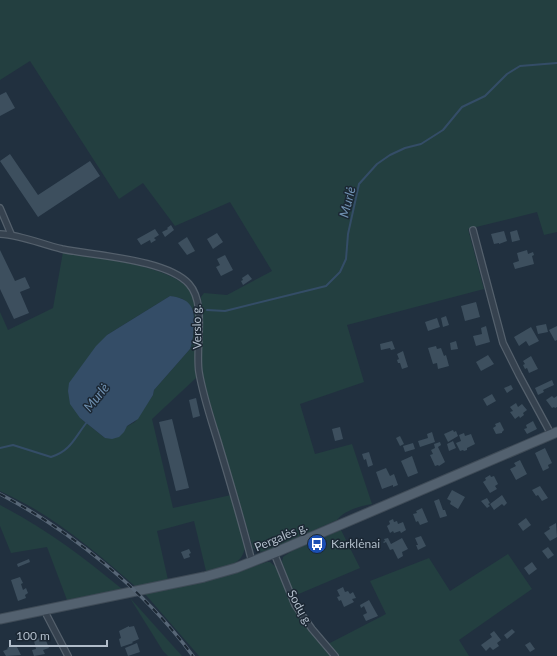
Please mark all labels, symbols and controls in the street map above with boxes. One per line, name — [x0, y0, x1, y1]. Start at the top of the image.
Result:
water label: Murlė — [335, 185, 359, 219]
street label: Verslo g. — [189, 304, 204, 350]
water label: Murlė — [80, 380, 112, 414]
street label: Pergalės g. — [252, 519, 310, 554]
bus stop icon: Karklėnai — [306, 533, 328, 555]
place label: Karklėnai — [331, 536, 380, 551]
street label: Sodų g. — [284, 587, 316, 629]
scale bar — [10, 622, 107, 648]
text: 100 m — [16, 628, 50, 643]

